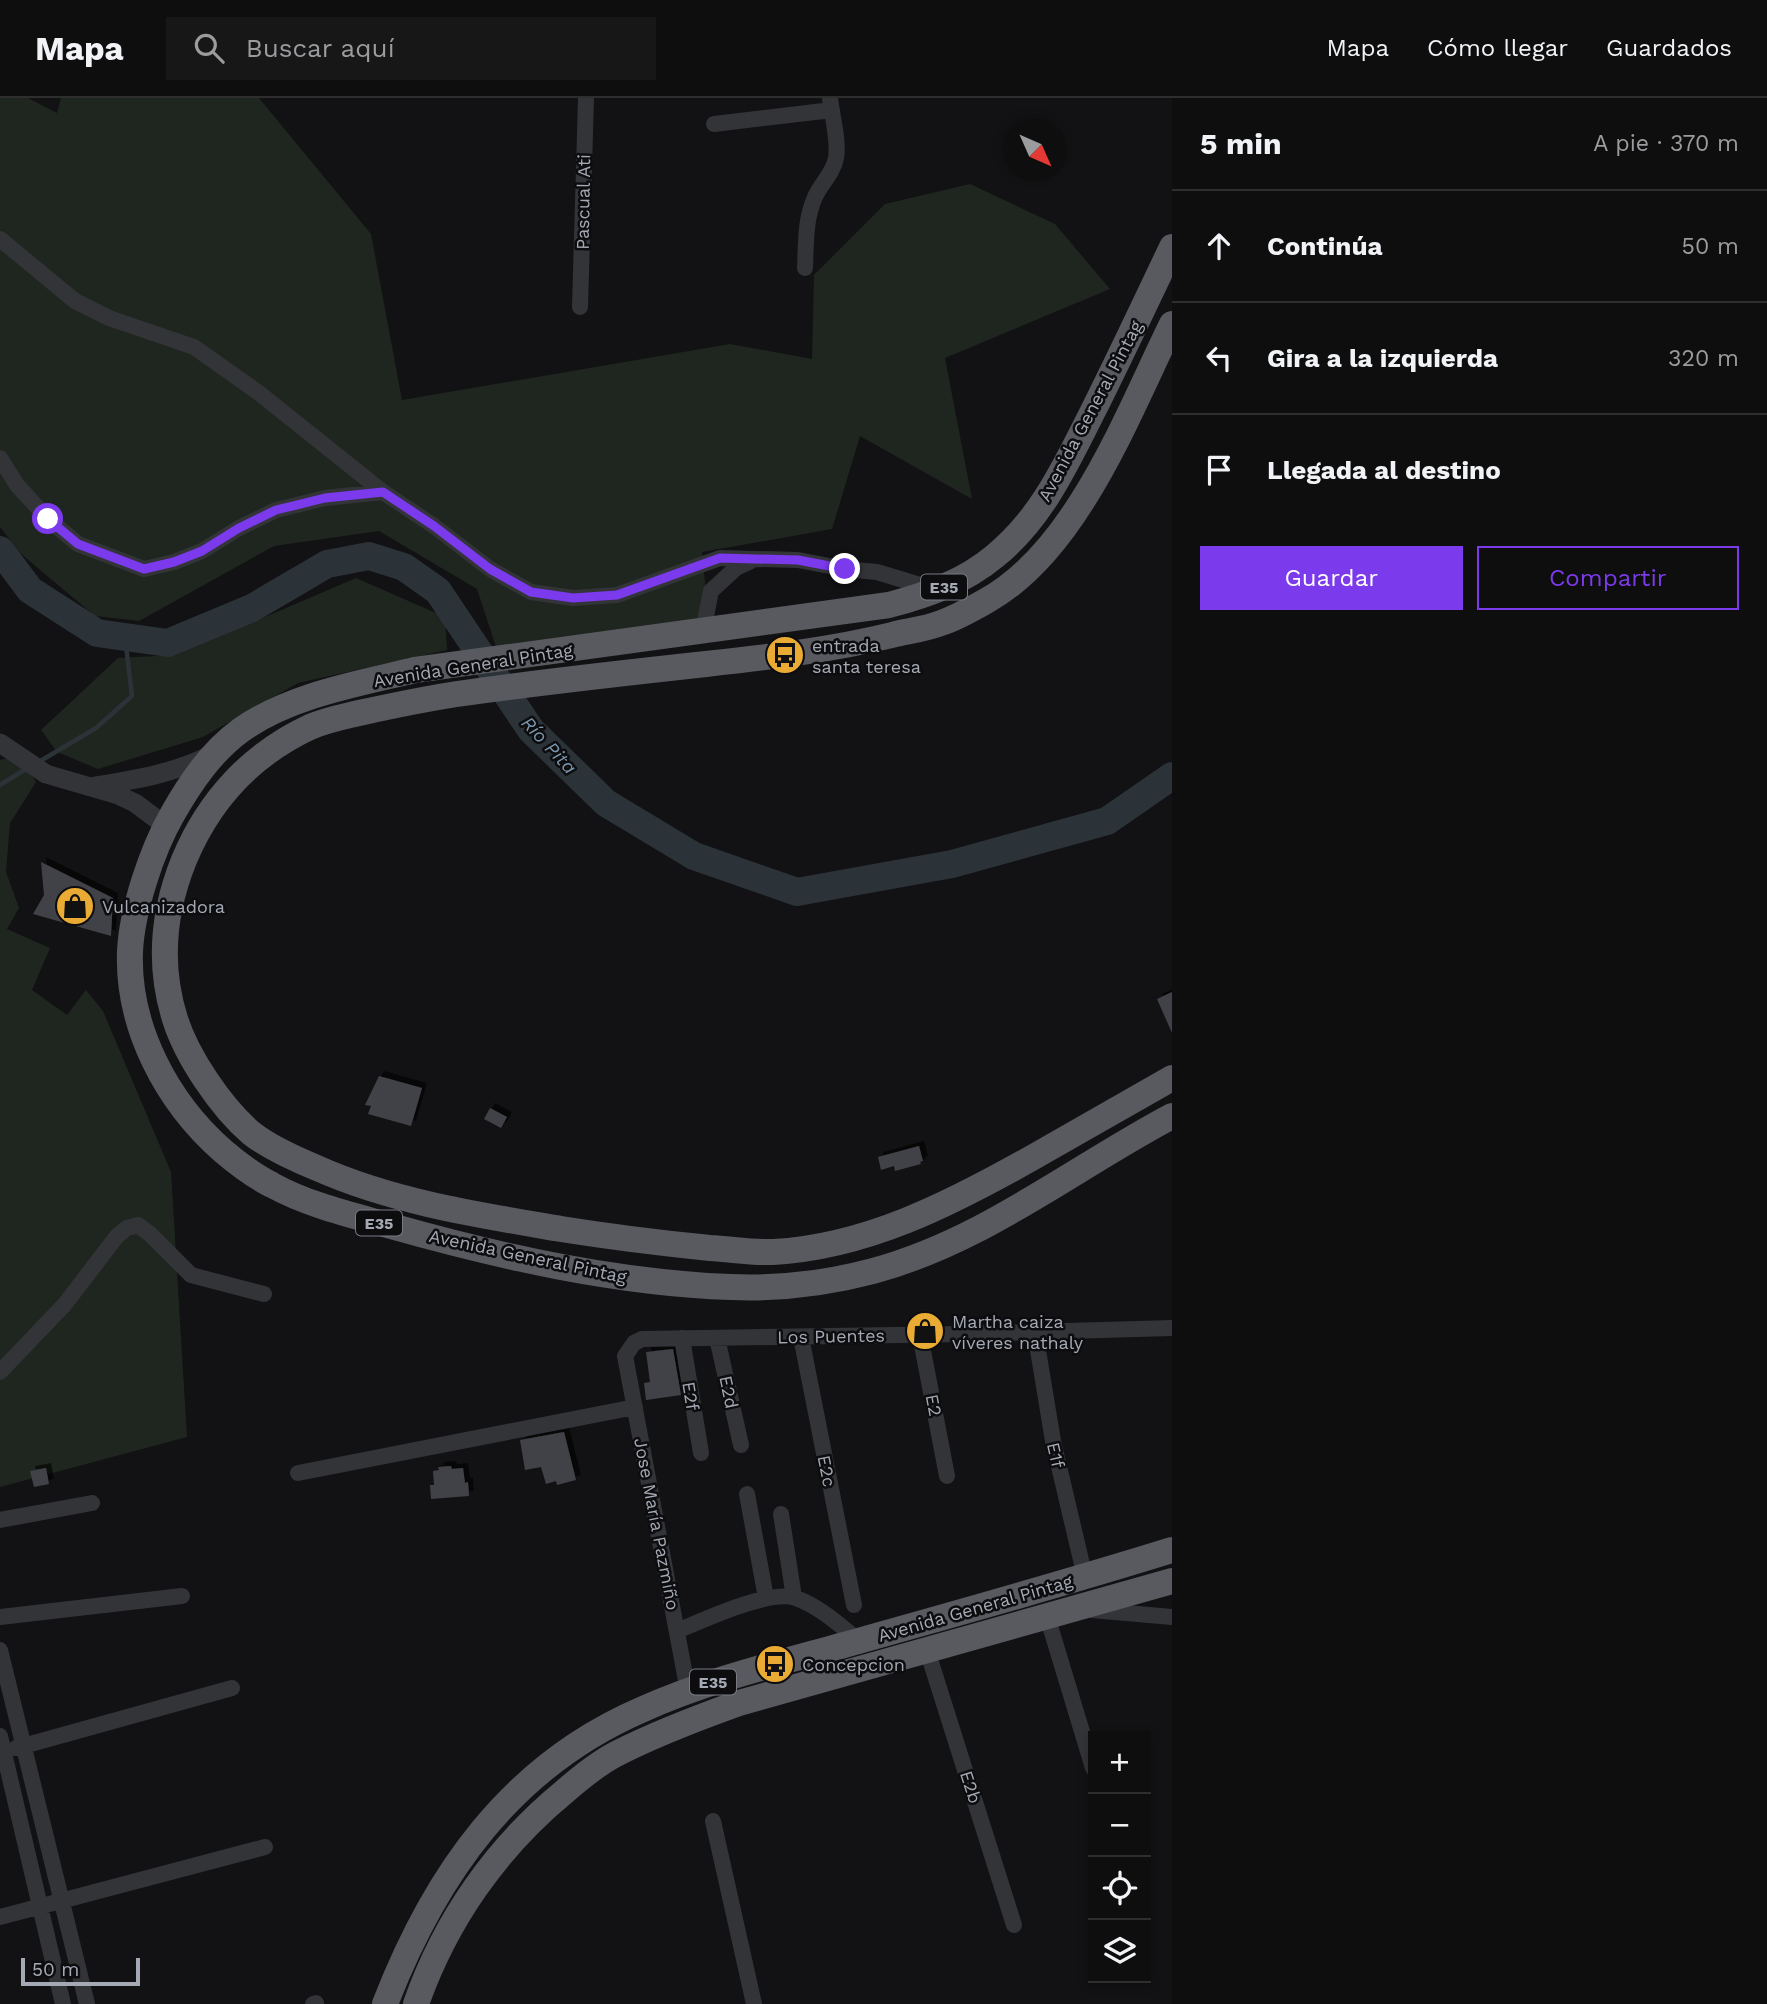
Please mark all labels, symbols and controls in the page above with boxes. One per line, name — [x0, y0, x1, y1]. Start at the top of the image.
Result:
search box — [166, 17, 656, 80]
text: Mapa — [35, 29, 124, 68]
icon: search — [190, 29, 228, 67]
text: Buscar aquí — [246, 33, 395, 63]
text: Mapa — [1327, 34, 1389, 62]
text: Cómo llegar — [1427, 34, 1568, 62]
text: Guardados — [1606, 34, 1732, 62]
north arrow — [1004, 119, 1067, 182]
text: 5 min — [1200, 126, 1282, 161]
text: A pie · 370 m — [1593, 130, 1739, 157]
street label: Pascual Ati — [572, 154, 594, 250]
icon: ahead — [1200, 227, 1238, 265]
text: Continúa — [1267, 231, 1383, 261]
text: 50 m — [1682, 233, 1739, 260]
street label: Avenida General Pintag — [1033, 317, 1147, 505]
icon: left — [1200, 339, 1238, 377]
text: Gira a la izquierda — [1267, 343, 1498, 373]
text: 320 m — [1668, 345, 1739, 372]
icon: arrive — [1200, 451, 1238, 489]
text: Llegada al destino — [1267, 455, 1501, 485]
route start — [32, 503, 63, 534]
button: Guardar — [1200, 546, 1463, 610]
button: Compartir — [1477, 546, 1739, 610]
route end — [829, 553, 860, 584]
road number: E35 — [921, 574, 967, 600]
bus stop icon: entrada santa teresa — [764, 634, 806, 676]
place label: entrada santa teresa — [812, 635, 921, 677]
street label: Avenida General Pintag — [372, 639, 575, 691]
water label: Río Pita — [517, 711, 582, 779]
shop icon: Vulcanizadora — [54, 885, 96, 927]
place label: Vulcanizadora — [102, 896, 225, 917]
road number: E35 — [356, 1210, 402, 1236]
street label: Avenida General Pintag — [427, 1225, 629, 1287]
shop icon: Martha caiza víveres nathaly — [904, 1310, 946, 1352]
place label: Martha caiza víveres nathaly — [952, 1311, 1084, 1353]
street label: Los Puentes — [777, 1325, 885, 1347]
street label: E2d — [715, 1374, 743, 1410]
street label: E2f — [678, 1380, 704, 1412]
street label: E2 — [922, 1392, 946, 1418]
street label: Jose María Pazmiño — [630, 1436, 684, 1612]
street label: E1f — [1043, 1440, 1069, 1470]
street label: E2c — [814, 1453, 840, 1489]
street label: Avenida General Pintag — [875, 1570, 1075, 1646]
bus stop icon: Concepcion — [754, 1643, 796, 1685]
place label: Concepcion — [802, 1654, 905, 1675]
road number: E35 — [690, 1670, 736, 1694]
map controls — [1088, 1731, 1151, 1983]
button: + — [1088, 1731, 1151, 1794]
street label: E2b — [956, 1768, 986, 1806]
button: − — [1088, 1794, 1151, 1857]
button: locate — [1088, 1857, 1151, 1920]
button: layers — [1088, 1920, 1151, 1983]
scale bar — [21, 1955, 140, 1987]
text: 50 m — [32, 1958, 79, 1981]

